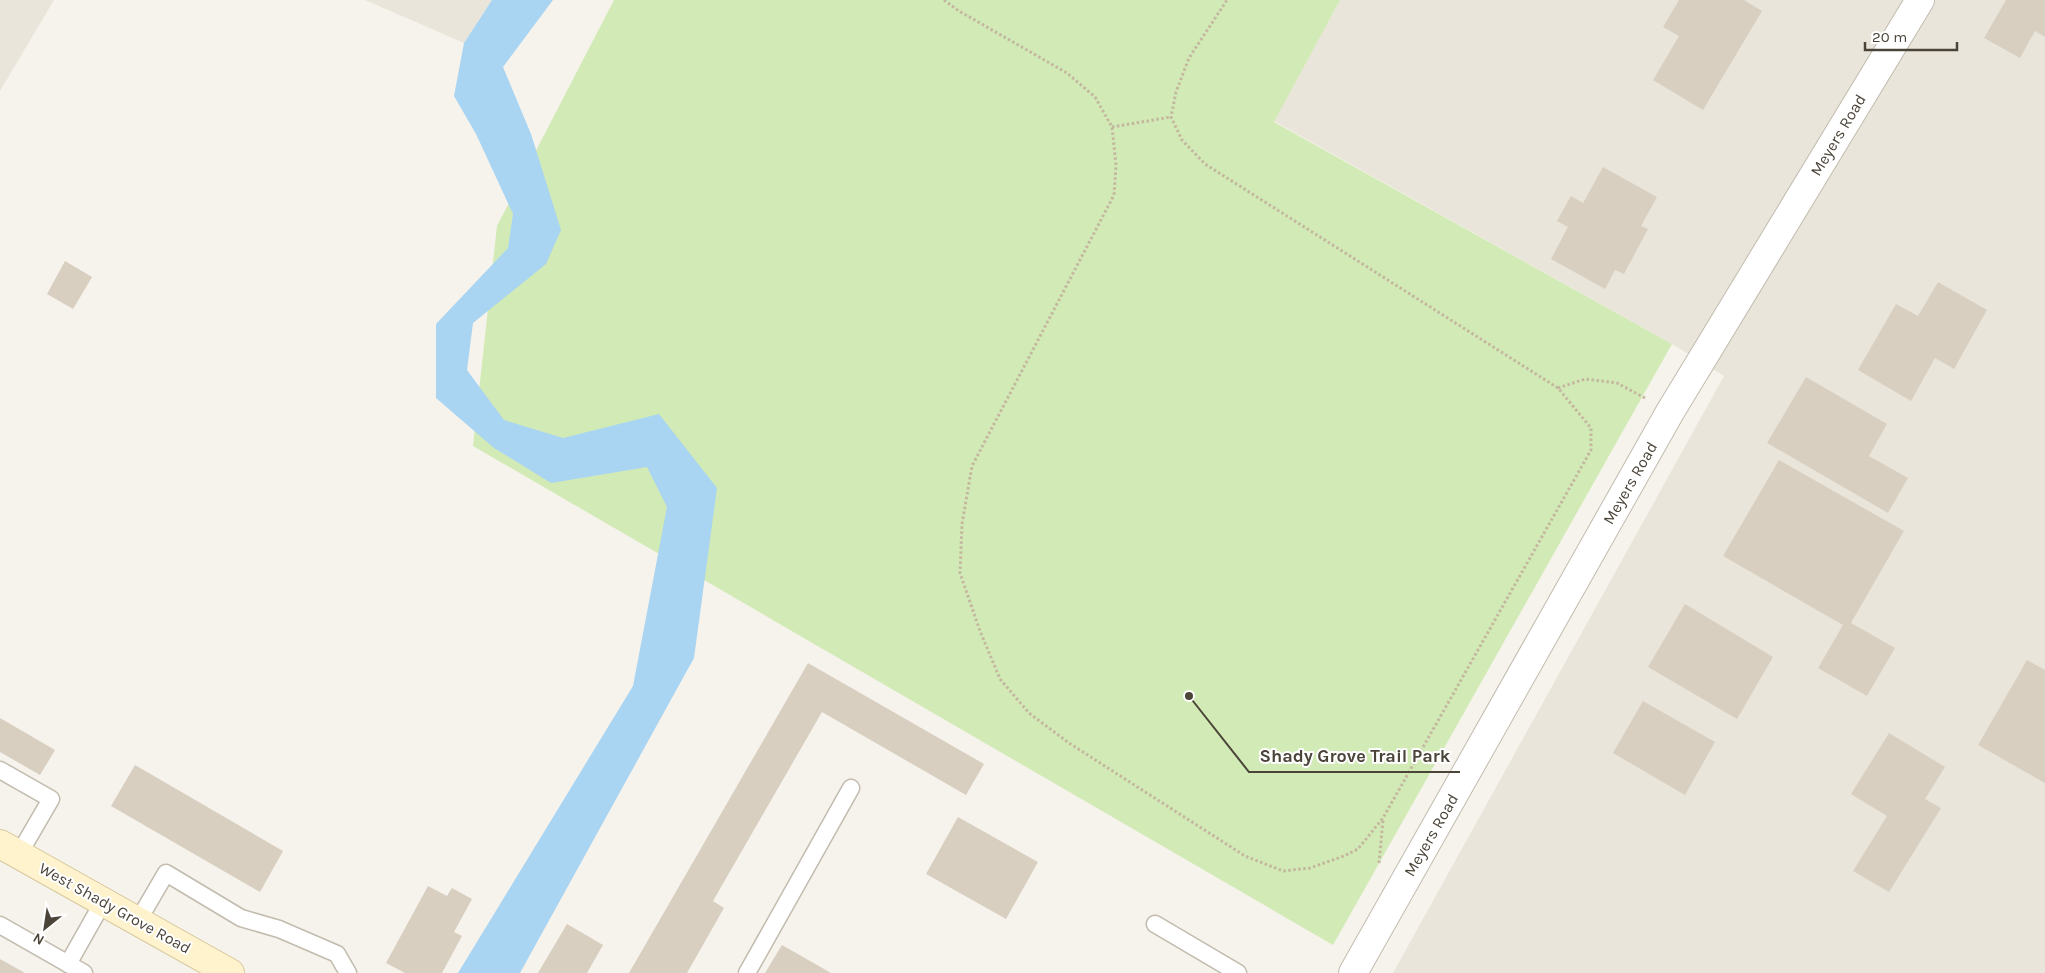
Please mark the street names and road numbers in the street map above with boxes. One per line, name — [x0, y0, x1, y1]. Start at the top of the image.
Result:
street label: Meyers Road — [1806, 91, 1870, 179]
street label: Meyers Road — [1599, 438, 1661, 528]
street label: Meyers Road — [1400, 790, 1462, 880]
street label: West Shady Grove Road — [36, 858, 194, 958]

